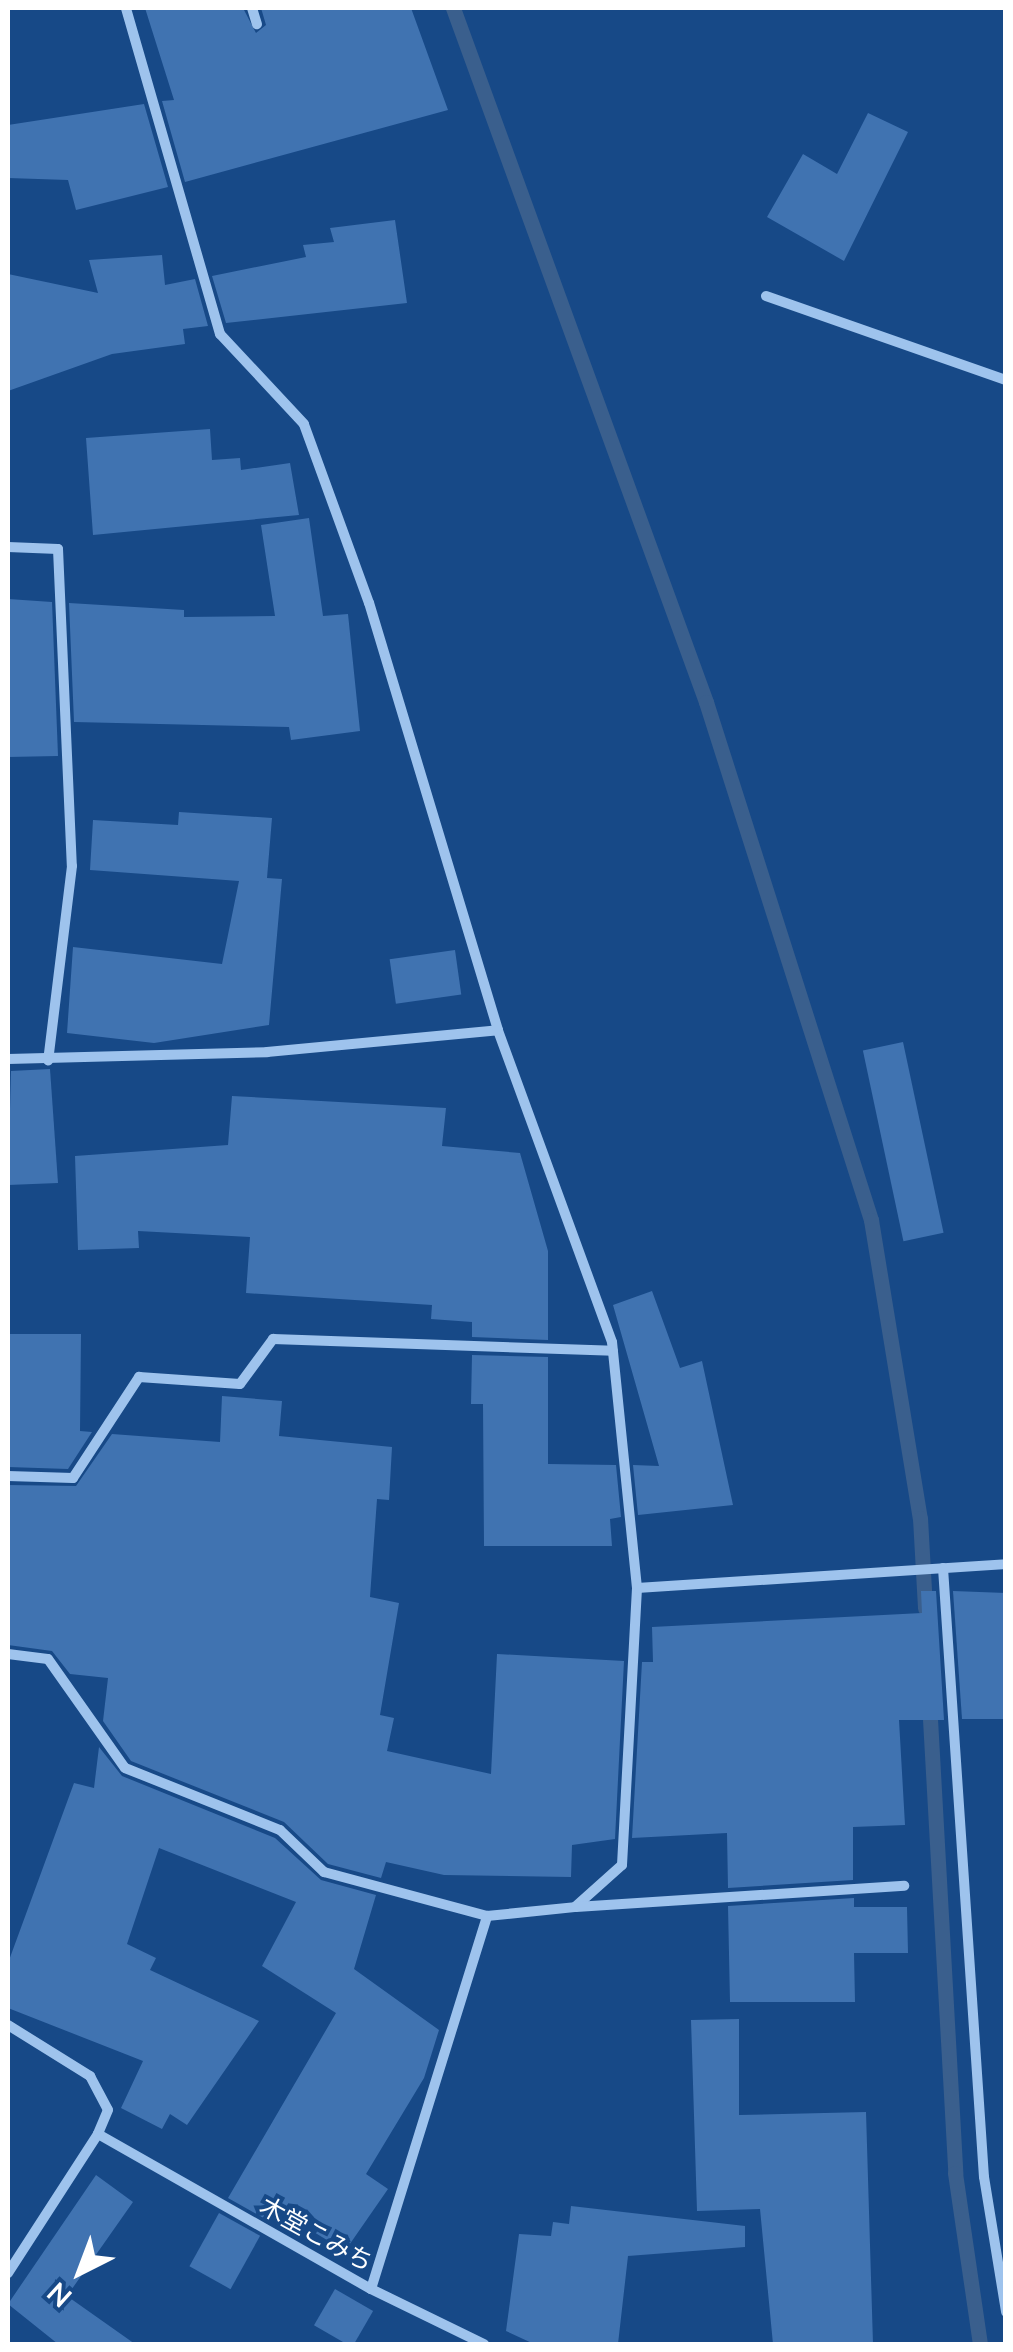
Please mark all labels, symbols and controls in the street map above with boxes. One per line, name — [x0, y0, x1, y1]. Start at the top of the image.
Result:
street label: 木堂こみち — [254, 2192, 378, 2278]
north arrow — [30, 2222, 130, 2322]
text: N — [39, 2273, 80, 2315]

